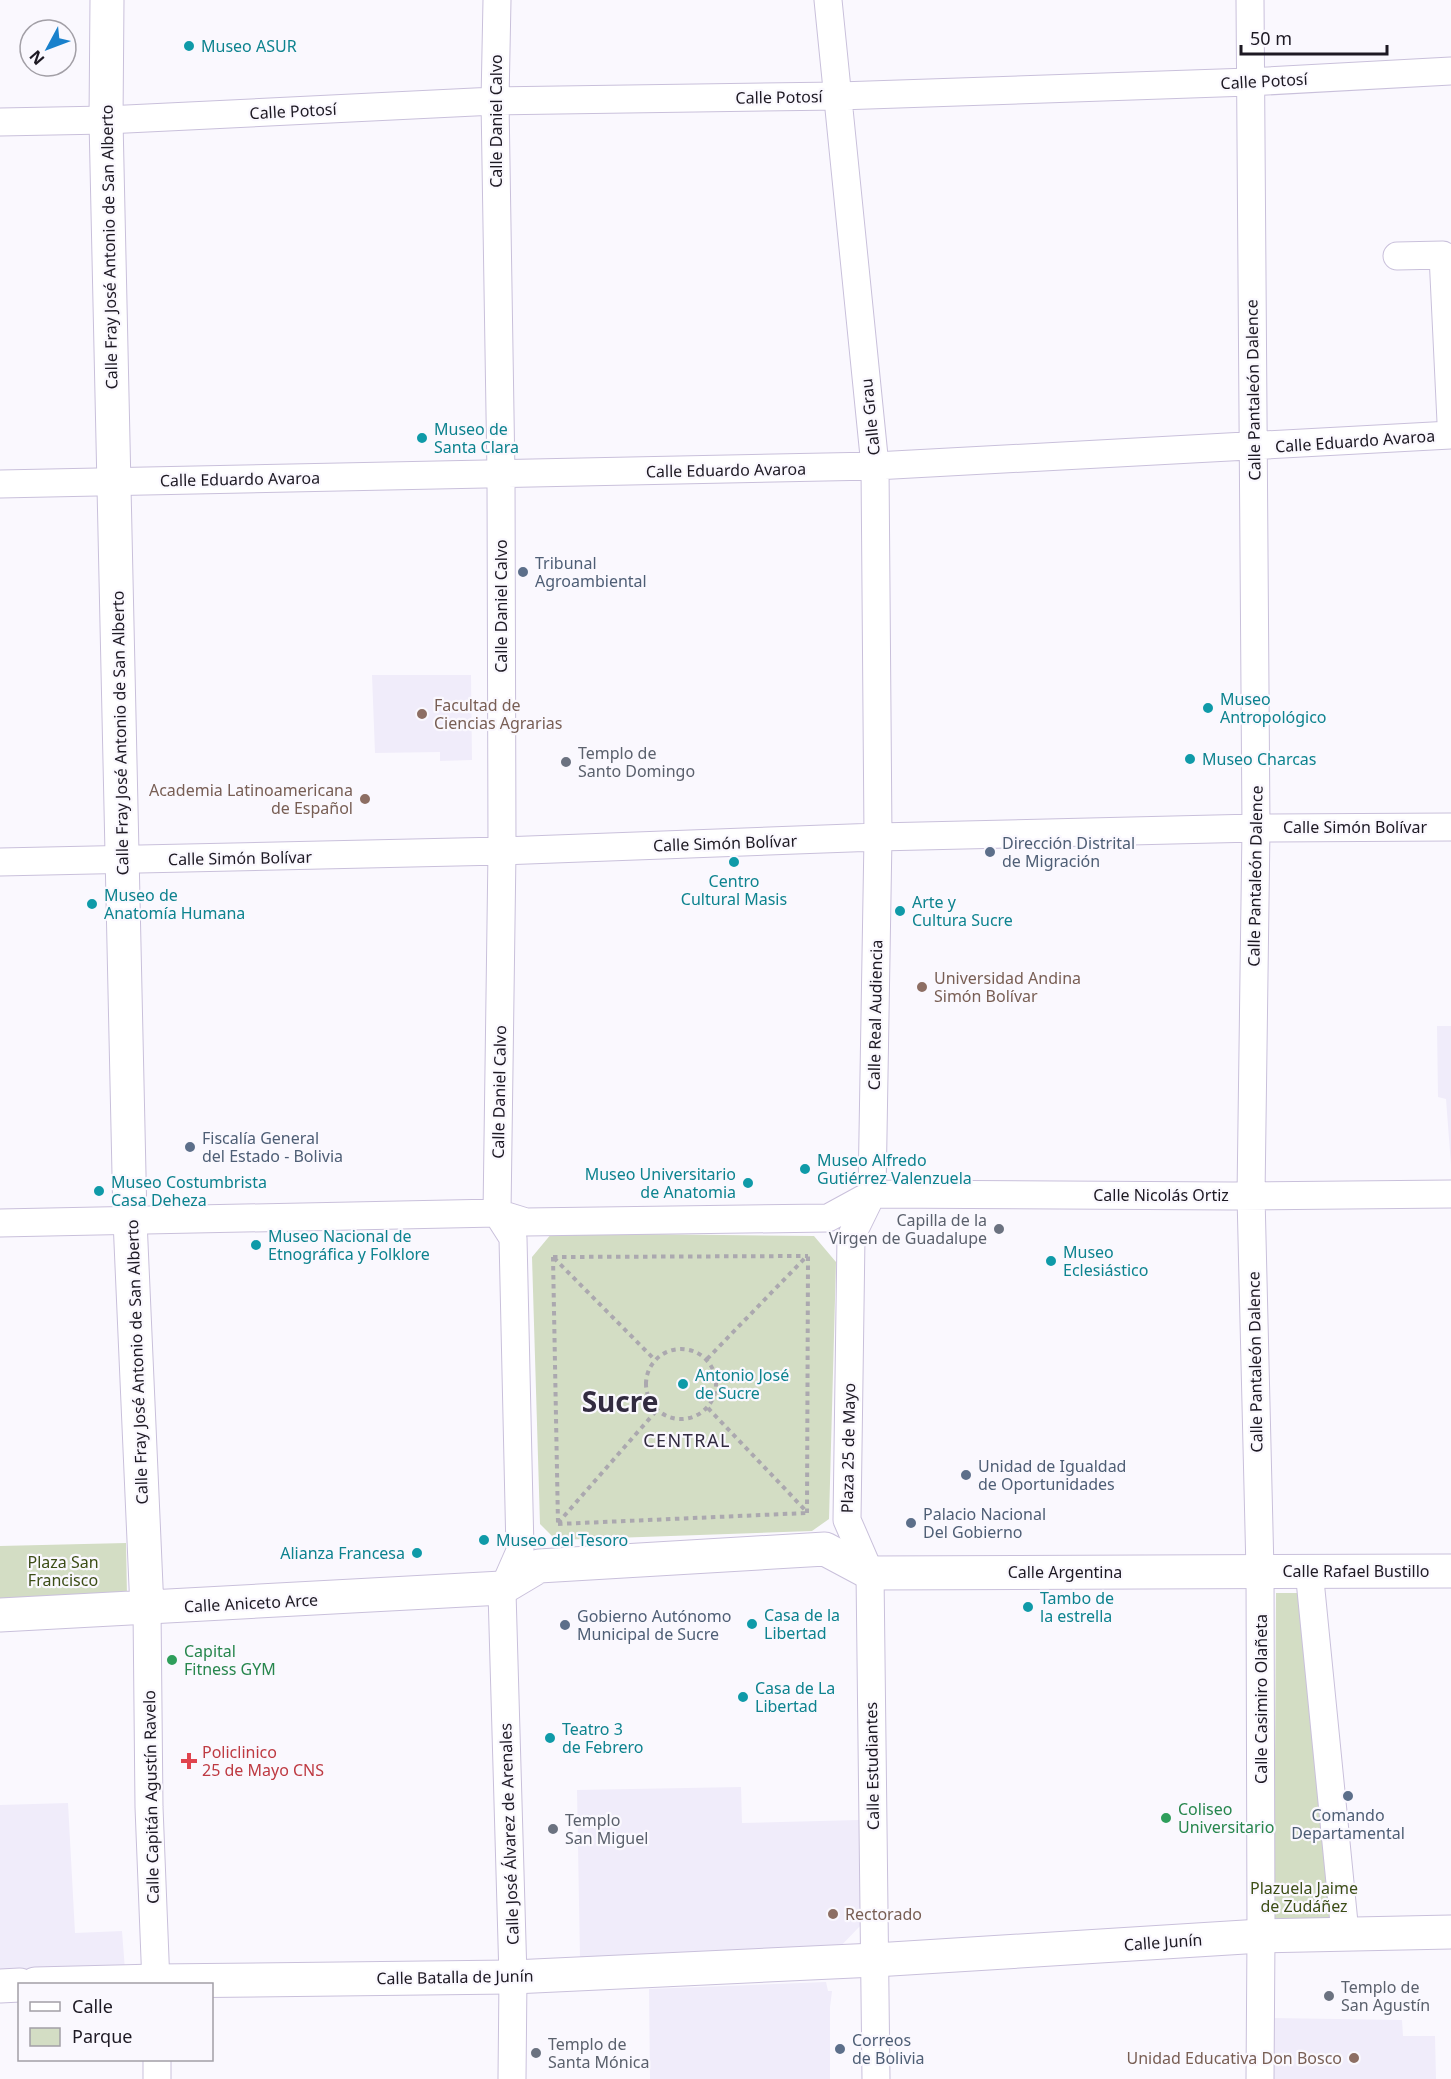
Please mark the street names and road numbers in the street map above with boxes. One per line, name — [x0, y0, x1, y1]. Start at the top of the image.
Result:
street label: Calle Daniel Calvo — [485, 54, 507, 188]
street label: Calle Potosí — [1220, 68, 1309, 94]
street label: Calle Potosí — [735, 85, 824, 109]
street label: Calle Potosí — [249, 98, 338, 124]
street label: Calle Fray José Antonio de San Alberto — [96, 104, 122, 390]
street label: Calle Pantaleón Dalence — [1240, 299, 1266, 481]
street label: Calle Grau — [855, 377, 885, 457]
street label: Calle Eduardo Avaroa — [1274, 424, 1436, 458]
street label: Calle Eduardo Avaroa — [646, 458, 806, 482]
street label: Calle Eduardo Avaroa — [160, 467, 320, 491]
street label: Calle Daniel Calvo — [490, 539, 512, 673]
street label: Calle Fray José Antonio de San Alberto — [107, 590, 133, 876]
street label: Calle Pantaleón Dalence — [1242, 785, 1268, 967]
street label: Calle Simón Bolívar — [1283, 816, 1427, 838]
street label: Calle Simón Bolívar — [653, 829, 798, 857]
street label: Calle Simón Bolívar — [168, 846, 313, 870]
street label: Calle Real Audiencia — [863, 940, 887, 1090]
street label: Calle Daniel Calvo — [487, 1025, 511, 1159]
street label: Calle Nicolás Ortiz — [1093, 1184, 1229, 1206]
street label: Calle Fray José Antonio de San Alberto — [121, 1219, 153, 1505]
street label: Calle Pantaleón Dalence — [1242, 1271, 1268, 1453]
street label: Plaza 25 de Mayo — [836, 1383, 860, 1513]
street label: Calle Rafael Bustillo — [1282, 1560, 1430, 1582]
street label: Calle Argentina — [1008, 1561, 1122, 1583]
street label: Calle Aniceto Arce — [183, 1589, 319, 1617]
street label: Calle Casimiro Olañeta — [1250, 1614, 1272, 1784]
street label: Calle Capitán Agustín Ravelo — [138, 1690, 164, 1904]
street label: Calle Estudiantes — [860, 1702, 884, 1830]
street label: Calle José Álvarez de Arenales — [494, 1723, 524, 1945]
street label: Calle Junín — [1123, 1928, 1203, 1956]
street label: Calle Batalla de Junín — [376, 1965, 534, 1989]

